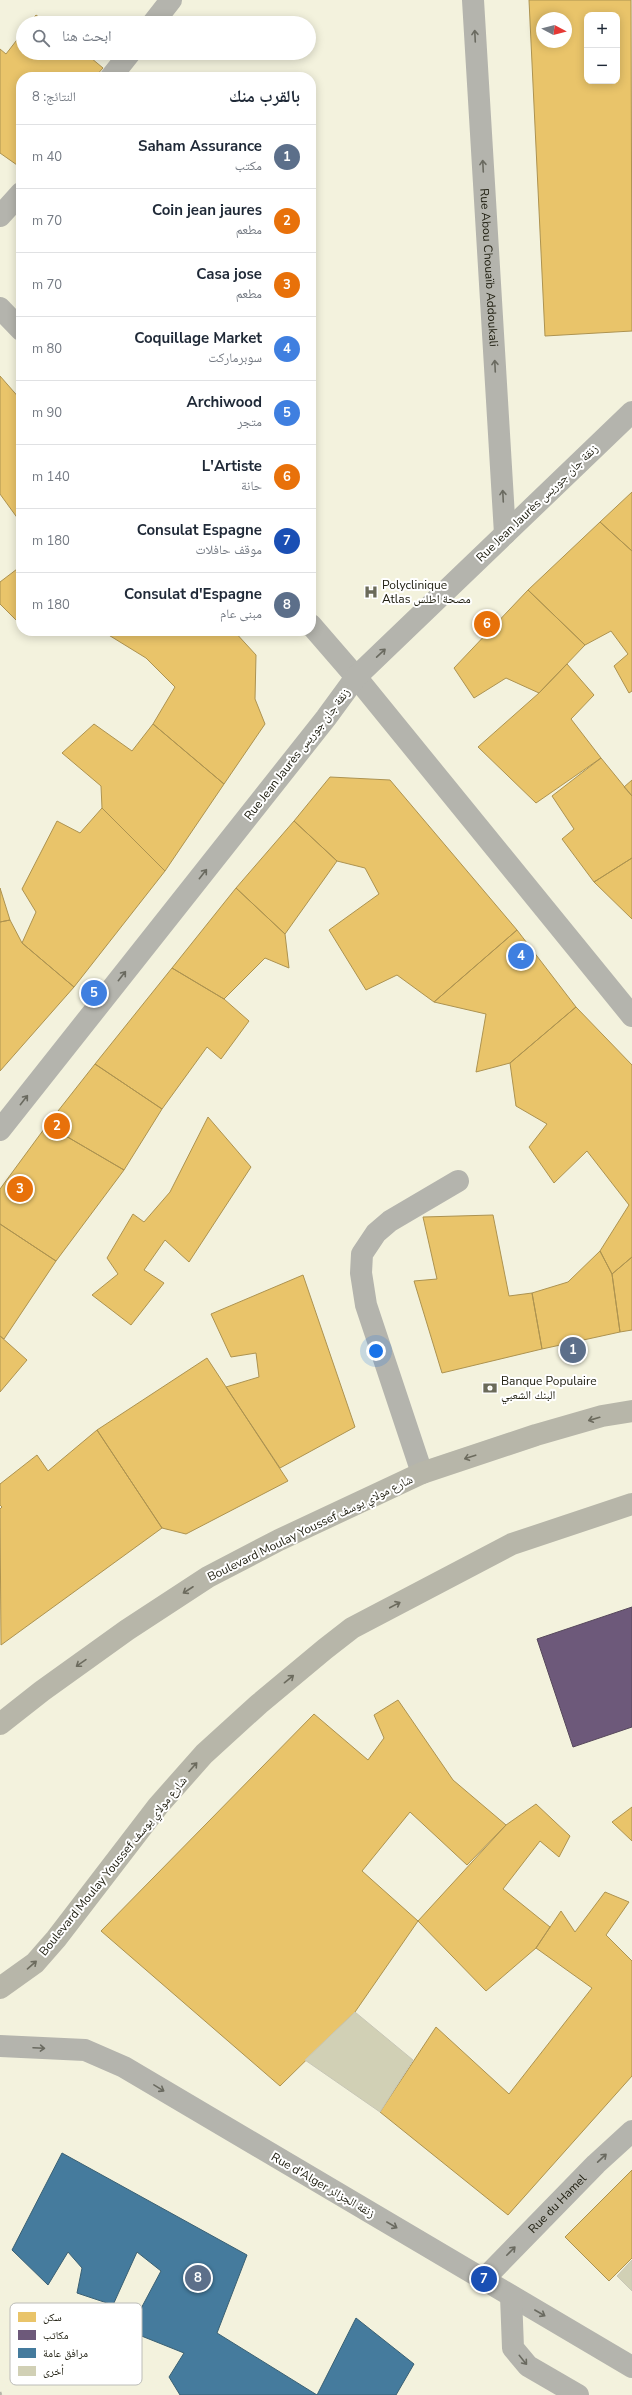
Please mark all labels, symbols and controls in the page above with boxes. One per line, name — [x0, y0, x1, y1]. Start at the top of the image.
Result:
north arrow — [536, 12, 572, 48]
map controls — [584, 12, 620, 84]
button: + — [584, 12, 620, 48]
search box — [16, 16, 316, 60]
text: ابحث هنا — [62, 26, 112, 46]
icon: search — [30, 27, 52, 49]
one-way arrow — [471, 30, 479, 43]
button: − — [584, 48, 620, 84]
text: بالقرب منك — [229, 85, 300, 108]
text: النتائج: 8 — [32, 88, 76, 106]
text: Saham Assurance — [138, 136, 262, 156]
text: 40 m — [32, 148, 62, 166]
text: 1 — [283, 148, 291, 166]
text: مكتب — [235, 157, 262, 175]
one-way arrow — [479, 160, 486, 173]
street label: Rue Abou Chouaïb Addoukali — [476, 188, 502, 347]
text: Coin jean jaures — [152, 200, 262, 220]
text: 70 m — [32, 212, 62, 230]
text: 2 — [283, 212, 291, 230]
text: مطعم — [236, 221, 262, 239]
text: Casa jose — [196, 264, 262, 284]
text: 70 m — [32, 276, 62, 294]
text: 3 — [283, 276, 291, 294]
text: مطعم — [236, 285, 262, 303]
text: Coquillage Market — [134, 328, 262, 348]
text: 80 m — [32, 340, 62, 358]
text: 4 — [283, 340, 291, 358]
text: سوبرماركت — [208, 349, 262, 367]
one-way arrow — [491, 360, 498, 373]
text: Archiwood — [186, 392, 262, 412]
text: 90 m — [32, 404, 62, 422]
text: 5 — [283, 404, 291, 422]
text: متجر — [237, 413, 262, 431]
street label: Rue Jean Jaurès زنقة جان جوريس — [473, 440, 602, 565]
text: L'Artiste — [202, 456, 262, 476]
text: 140 m — [32, 468, 70, 486]
text: 6 — [283, 468, 291, 486]
text: حانة — [241, 477, 262, 495]
one-way arrow — [499, 490, 506, 503]
text: Consulat Espagne — [137, 520, 262, 540]
text: 180 m — [32, 532, 70, 550]
text: 7 — [283, 532, 291, 550]
text: موقف حافلات — [196, 541, 262, 559]
place label: Polyclinique Atlas مصحة اطلس — [382, 577, 471, 607]
text: Consulat d'Espagne — [124, 584, 262, 604]
hospital icon: Polyclinique Atlas مصحة اطلس — [363, 584, 379, 600]
text: 180 m — [32, 596, 70, 614]
text: 8 — [283, 596, 291, 614]
text: مبنى عام — [220, 605, 262, 623]
pin: 6 — [474, 609, 500, 639]
one-way arrow — [376, 648, 386, 658]
street label: Rue Jean Jaurès زنقة جان جوريس — [240, 684, 354, 823]
one-way arrow — [199, 868, 207, 879]
pin: 4 — [508, 941, 534, 971]
one-way arrow — [118, 970, 127, 981]
pin: 5 — [81, 978, 107, 1008]
one-way arrow — [20, 1094, 29, 1105]
pin: 2 — [44, 1111, 70, 1141]
pin: 3 — [7, 1174, 33, 1204]
pin: 1 — [560, 1335, 586, 1365]
your location — [366, 1341, 386, 1361]
place label: Banque Populaire البنك الشعبي — [501, 1373, 597, 1405]
bank icon: Banque Populaire البنك الشعبي — [482, 1380, 498, 1396]
one-way arrow — [588, 1416, 601, 1423]
one-way arrow — [463, 1454, 476, 1461]
street label: Boulevard Moulay Youssef شارع مولاي يوسف — [205, 1471, 416, 1587]
one-way arrow — [183, 1586, 194, 1594]
one-way arrow — [389, 1601, 401, 1609]
one-way arrow — [75, 1659, 86, 1667]
one-way arrow — [283, 1675, 294, 1683]
one-way arrow — [188, 1762, 198, 1772]
street label: Boulevard Moulay Youssef شارع مولاي يوسف — [35, 1773, 192, 1960]
one-way arrow — [26, 1961, 37, 1970]
one-way arrow — [32, 2044, 45, 2051]
one-way arrow — [153, 2085, 165, 2093]
street label: Rue d'Alger زنقة الجزائر — [268, 2149, 378, 2221]
one-way arrow — [597, 2153, 607, 2163]
street label: Rue du Hamel — [525, 2170, 590, 2237]
one-way arrow — [386, 2222, 398, 2230]
one-way arrow — [506, 2246, 516, 2256]
pin: 8 — [185, 2263, 211, 2293]
pin: 7 — [471, 2264, 497, 2294]
legend — [10, 2303, 142, 2385]
one-way arrow — [534, 2309, 545, 2317]
text: سكن — [43, 2310, 62, 2325]
text: مكاتب — [43, 2328, 69, 2343]
text: مرافق عامة — [43, 2346, 88, 2361]
one-way arrow — [519, 2354, 527, 2365]
text: أخرى — [43, 2364, 64, 2379]

